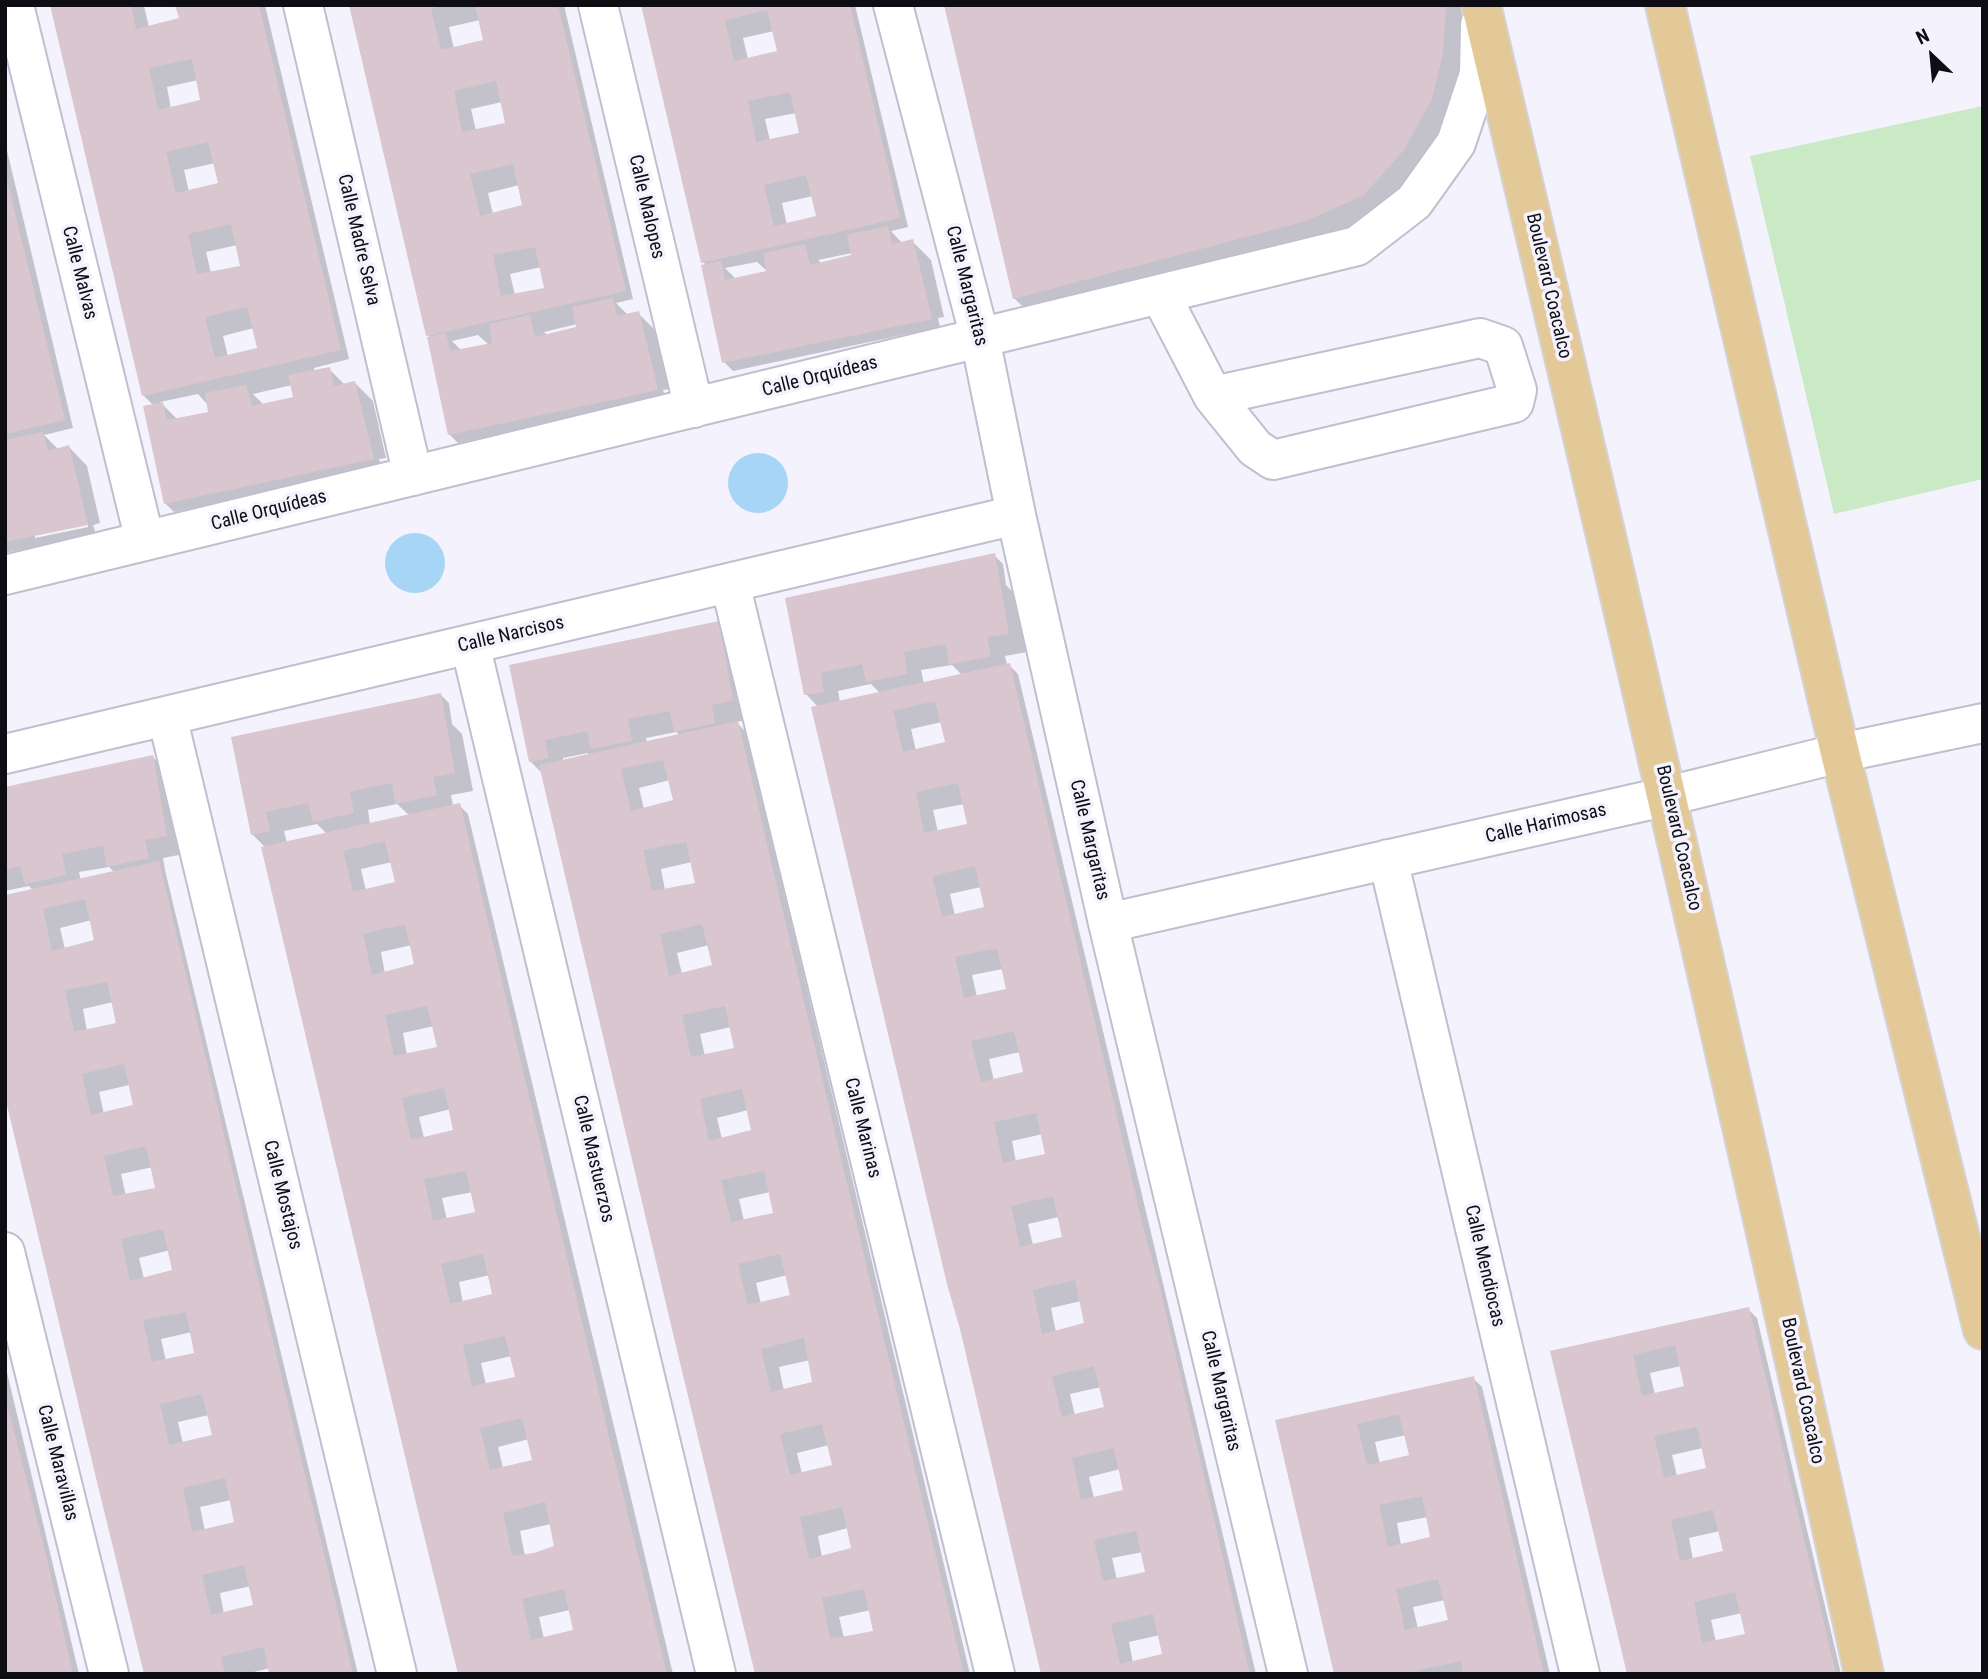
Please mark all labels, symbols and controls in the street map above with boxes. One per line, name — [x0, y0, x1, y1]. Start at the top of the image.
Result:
north arrow — [1897, 21, 1967, 91]
text: N — [1912, 24, 1933, 50]
street label: Calle Malopes — [623, 153, 669, 261]
street label: Calle Madre Selva — [332, 172, 384, 308]
street label: Boulevard Coacalco — [1520, 211, 1576, 361]
street label: Calle Malvas — [56, 224, 102, 322]
street label: Calle Margaritas — [940, 224, 992, 348]
street label: Calle Orquídeas — [760, 352, 880, 402]
street label: Calle Orquídeas — [209, 486, 329, 536]
street label: Calle Narcisos — [456, 612, 566, 658]
street label: Boulevard Coacalco — [1650, 763, 1706, 913]
street label: Calle Margaritas — [1064, 778, 1114, 902]
street label: Calle Harimosas — [1483, 799, 1609, 849]
street label: Calle Marinas — [839, 1076, 885, 1180]
street label: Calle Mastuerzos — [567, 1093, 619, 1225]
street label: Calle Mostajos — [257, 1138, 307, 1252]
street label: Calle Mendiocas — [1459, 1203, 1509, 1329]
street label: Boulevard Coacalco — [1775, 1316, 1829, 1466]
street label: Calle Margaritas — [1195, 1329, 1245, 1453]
street label: Calle Maravillas — [32, 1403, 82, 1523]

